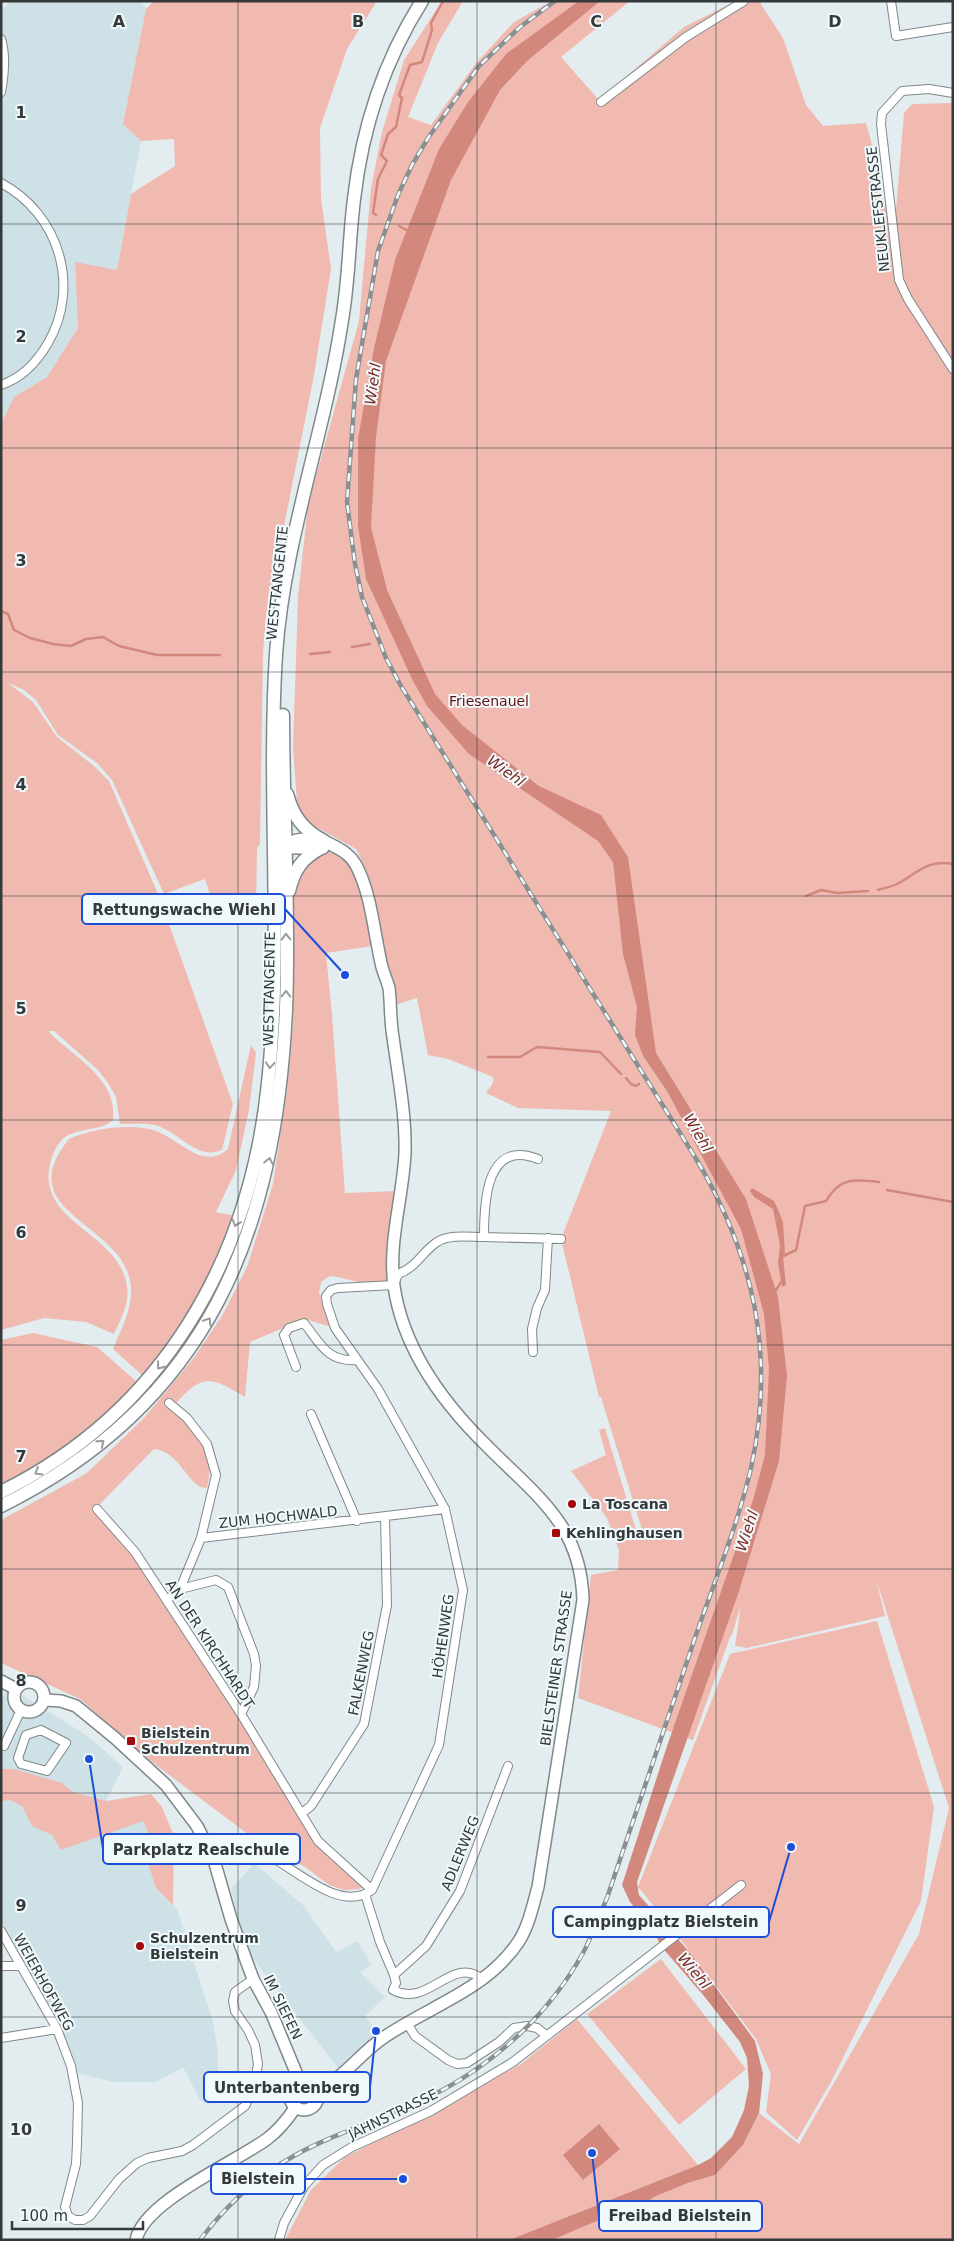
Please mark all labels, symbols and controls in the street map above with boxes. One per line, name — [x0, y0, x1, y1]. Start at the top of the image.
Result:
text: A — [113, 12, 126, 31]
text: B — [352, 12, 364, 31]
text: C — [590, 12, 602, 31]
text: D — [828, 12, 842, 31]
text: 1 — [15, 103, 27, 122]
street label: NEUKLEFSTRASSE — [863, 146, 893, 272]
text: 2 — [15, 327, 27, 346]
water label: Wiehl — [361, 361, 385, 406]
street label: WESTTANGENTE — [263, 525, 291, 641]
text: 3 — [15, 551, 27, 570]
park label: Friesenauel — [449, 693, 529, 709]
water label: Wiehl — [484, 751, 529, 791]
text: 4 — [15, 775, 27, 794]
callout: Rettungswache Wiehl — [82, 894, 285, 924]
text: Rettungswache Wiehl — [92, 901, 276, 919]
street label: WESTTANGENTE — [260, 931, 278, 1047]
one-way arrow — [281, 933, 291, 941]
one-way arrow — [281, 990, 291, 998]
text: 5 — [15, 999, 27, 1018]
one-way arrow — [264, 1061, 275, 1069]
water label: Wiehl — [679, 1110, 717, 1156]
one-way arrow — [263, 1157, 274, 1166]
one-way arrow — [232, 1218, 242, 1227]
text: 6 — [15, 1223, 27, 1242]
one-way arrow — [201, 1317, 211, 1326]
one-way arrow — [158, 1360, 166, 1369]
one-way arrow — [96, 1439, 105, 1448]
text: 7 — [15, 1447, 27, 1466]
one-way arrow — [35, 1465, 44, 1475]
place label: La Toscana — [582, 1496, 668, 1512]
marker: La Toscana — [566, 1498, 578, 1510]
street label: ZUM HOCHWALD — [218, 1503, 338, 1531]
water label: Wiehl — [732, 1508, 762, 1554]
place label: Kehlinghausen — [566, 1525, 683, 1541]
marker: Kehlinghausen — [550, 1527, 562, 1539]
street label: AN DER KIRCHHARDT — [162, 1577, 258, 1712]
street label: BIELSTEINER STRASSE — [537, 1589, 575, 1747]
street label: HÖHENWEG — [428, 1593, 457, 1679]
street label: FALKENWEG — [345, 1629, 377, 1717]
text: 8 — [15, 1671, 27, 1690]
place label: Bielstein Schulzentrum — [141, 1725, 250, 1757]
marker: Bielstein Schulzentrum — [125, 1735, 137, 1747]
street label: ADLERWEG — [438, 1813, 482, 1893]
callout: Parkplatz Realschule — [103, 1834, 300, 1864]
text: Parkplatz Realschule — [113, 1841, 289, 1859]
text: 9 — [15, 1896, 27, 1915]
callout: Campingplatz Bielstein — [553, 1907, 769, 1937]
text: Campingplatz Bielstein — [563, 1913, 759, 1931]
place label: Schulzentrum Bielstein — [150, 1930, 259, 1962]
street label: WEIERHOFWEG — [11, 1931, 77, 2033]
marker: Schulzentrum Bielstein — [134, 1940, 146, 1952]
water label: Wiehl — [674, 1949, 715, 1993]
street label: IM SIEFEN — [260, 1972, 306, 2042]
callout: Unterbantenberg — [204, 2072, 370, 2102]
text: Unterbantenberg — [214, 2079, 360, 2097]
street label: JAHNSTRASSE — [345, 2085, 440, 2143]
text: 10 — [10, 2120, 32, 2139]
callout: Bielstein — [211, 2164, 305, 2194]
text: Bielstein — [221, 2170, 295, 2188]
scale bar — [12, 2198, 144, 2230]
callout: Freibad Bielstein — [599, 2201, 762, 2231]
text: 100 m — [20, 2207, 68, 2225]
text: Freibad Bielstein — [609, 2207, 751, 2225]

